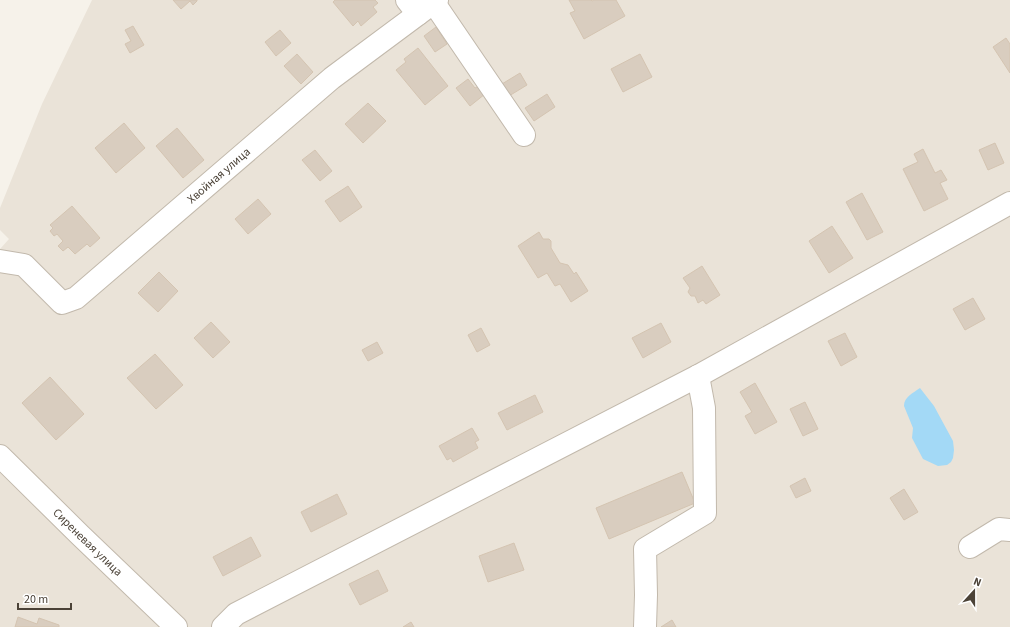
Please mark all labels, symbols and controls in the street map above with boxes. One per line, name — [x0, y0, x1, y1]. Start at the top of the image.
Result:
street label: Хвойная улица — [183, 143, 254, 207]
street label: Сиреневая улица — [49, 504, 126, 580]
north arrow — [954, 571, 994, 611]
text: N — [971, 574, 984, 590]
scale bar — [18, 585, 71, 611]
text: 20 m — [24, 591, 48, 608]

